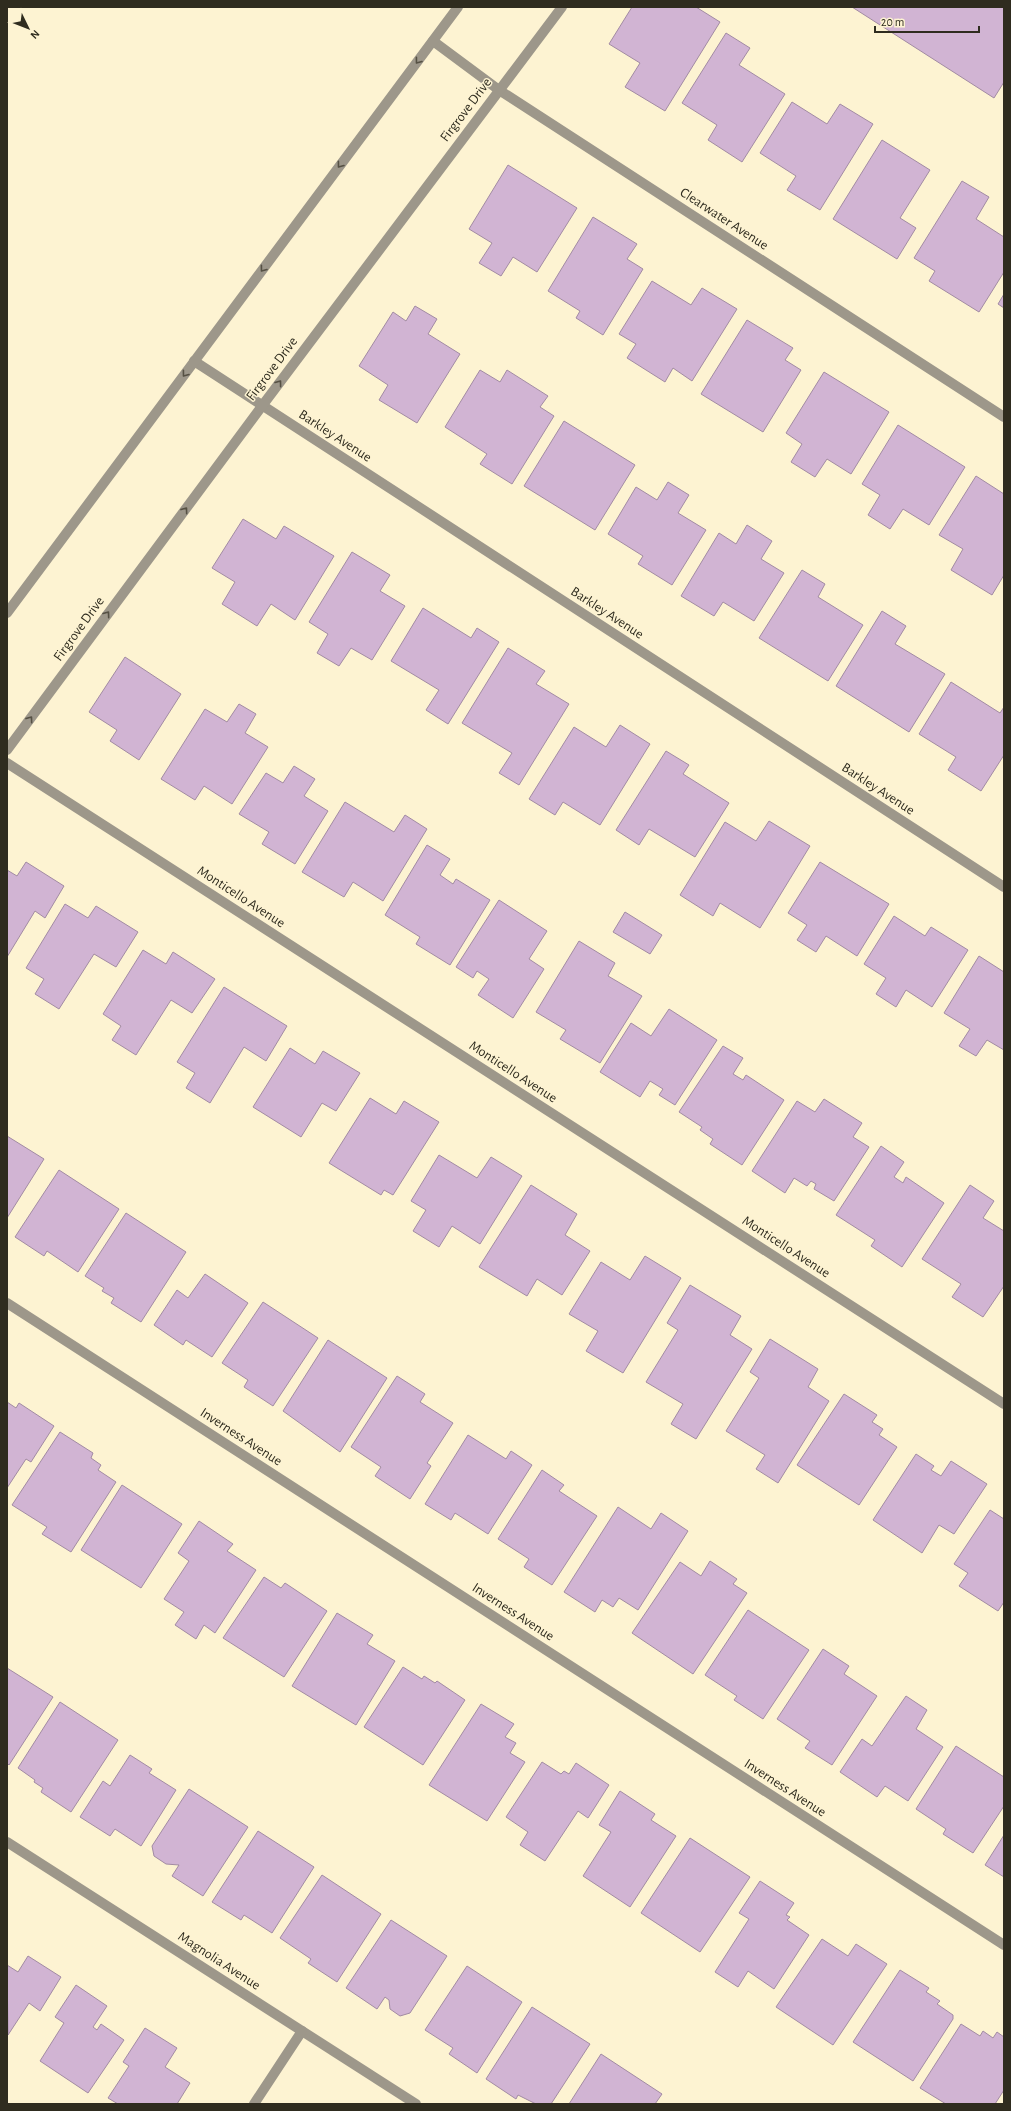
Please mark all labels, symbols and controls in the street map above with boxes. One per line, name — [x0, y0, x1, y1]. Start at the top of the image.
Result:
north arrow — [8, 8, 48, 48]
scale bar — [875, 8, 979, 34]
text: 20 m — [881, 16, 904, 28]
text: N — [28, 28, 42, 41]
one-way arrow — [416, 56, 423, 63]
street label: Firgrove Drive — [438, 76, 494, 144]
one-way arrow — [337, 161, 345, 168]
street label: Clearwater Avenue — [677, 185, 771, 253]
one-way arrow — [260, 265, 267, 272]
street label: Firgrove Drive — [244, 335, 300, 403]
one-way arrow — [183, 369, 190, 376]
one-way arrow — [274, 380, 281, 387]
street label: Barkley Avenue — [296, 407, 374, 465]
one-way arrow — [180, 507, 187, 514]
street label: Barkley Avenue — [568, 584, 646, 642]
street label: Firgrove Drive — [51, 594, 107, 664]
one-way arrow — [103, 612, 110, 619]
one-way arrow — [25, 716, 32, 723]
street label: Barkley Avenue — [839, 760, 917, 818]
street label: Monticello Avenue — [195, 864, 287, 930]
street label: Monticello Avenue — [467, 1039, 559, 1105]
street label: Monticello Avenue — [740, 1214, 832, 1280]
street label: Inverness Avenue — [198, 1405, 284, 1469]
street label: Inverness Avenue — [470, 1580, 556, 1644]
street label: Inverness Avenue — [742, 1756, 828, 1820]
street label: Magnolia Avenue — [175, 1929, 263, 1993]

